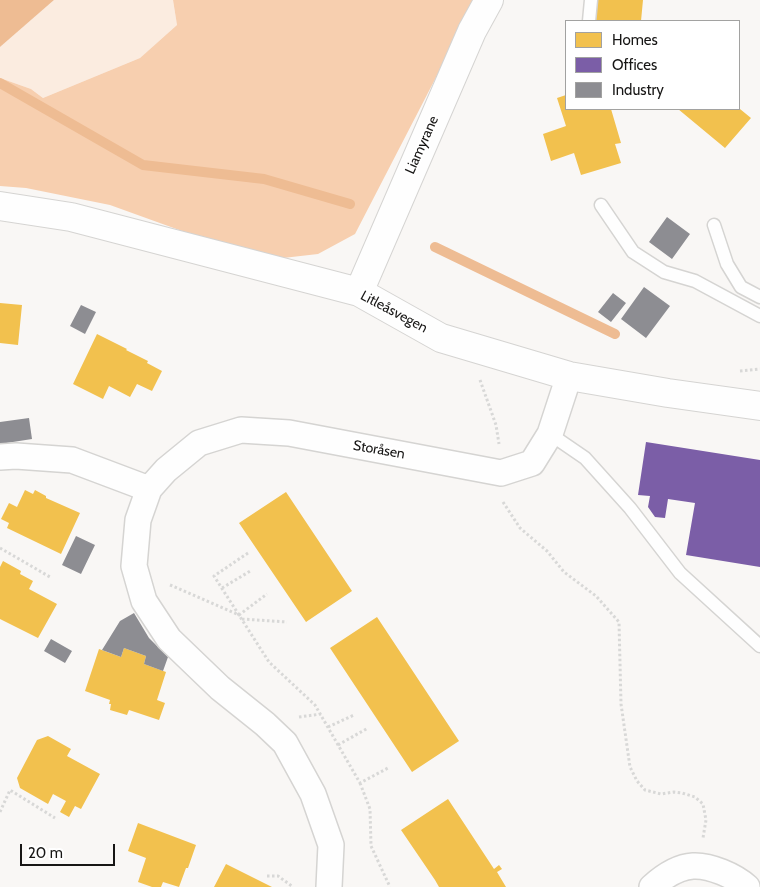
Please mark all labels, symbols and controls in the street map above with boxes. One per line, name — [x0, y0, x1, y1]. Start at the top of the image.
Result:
legend — [565, 20, 740, 110]
text: Homes — [612, 31, 658, 49]
text: Offices — [612, 56, 657, 74]
text: Industry — [612, 81, 664, 99]
street label: Liamyrane — [402, 113, 442, 177]
street label: Litleåsvegen — [358, 287, 430, 337]
street label: Storåsen — [352, 437, 406, 463]
scale bar — [22, 834, 118, 866]
text: 20 m — [28, 844, 63, 862]

